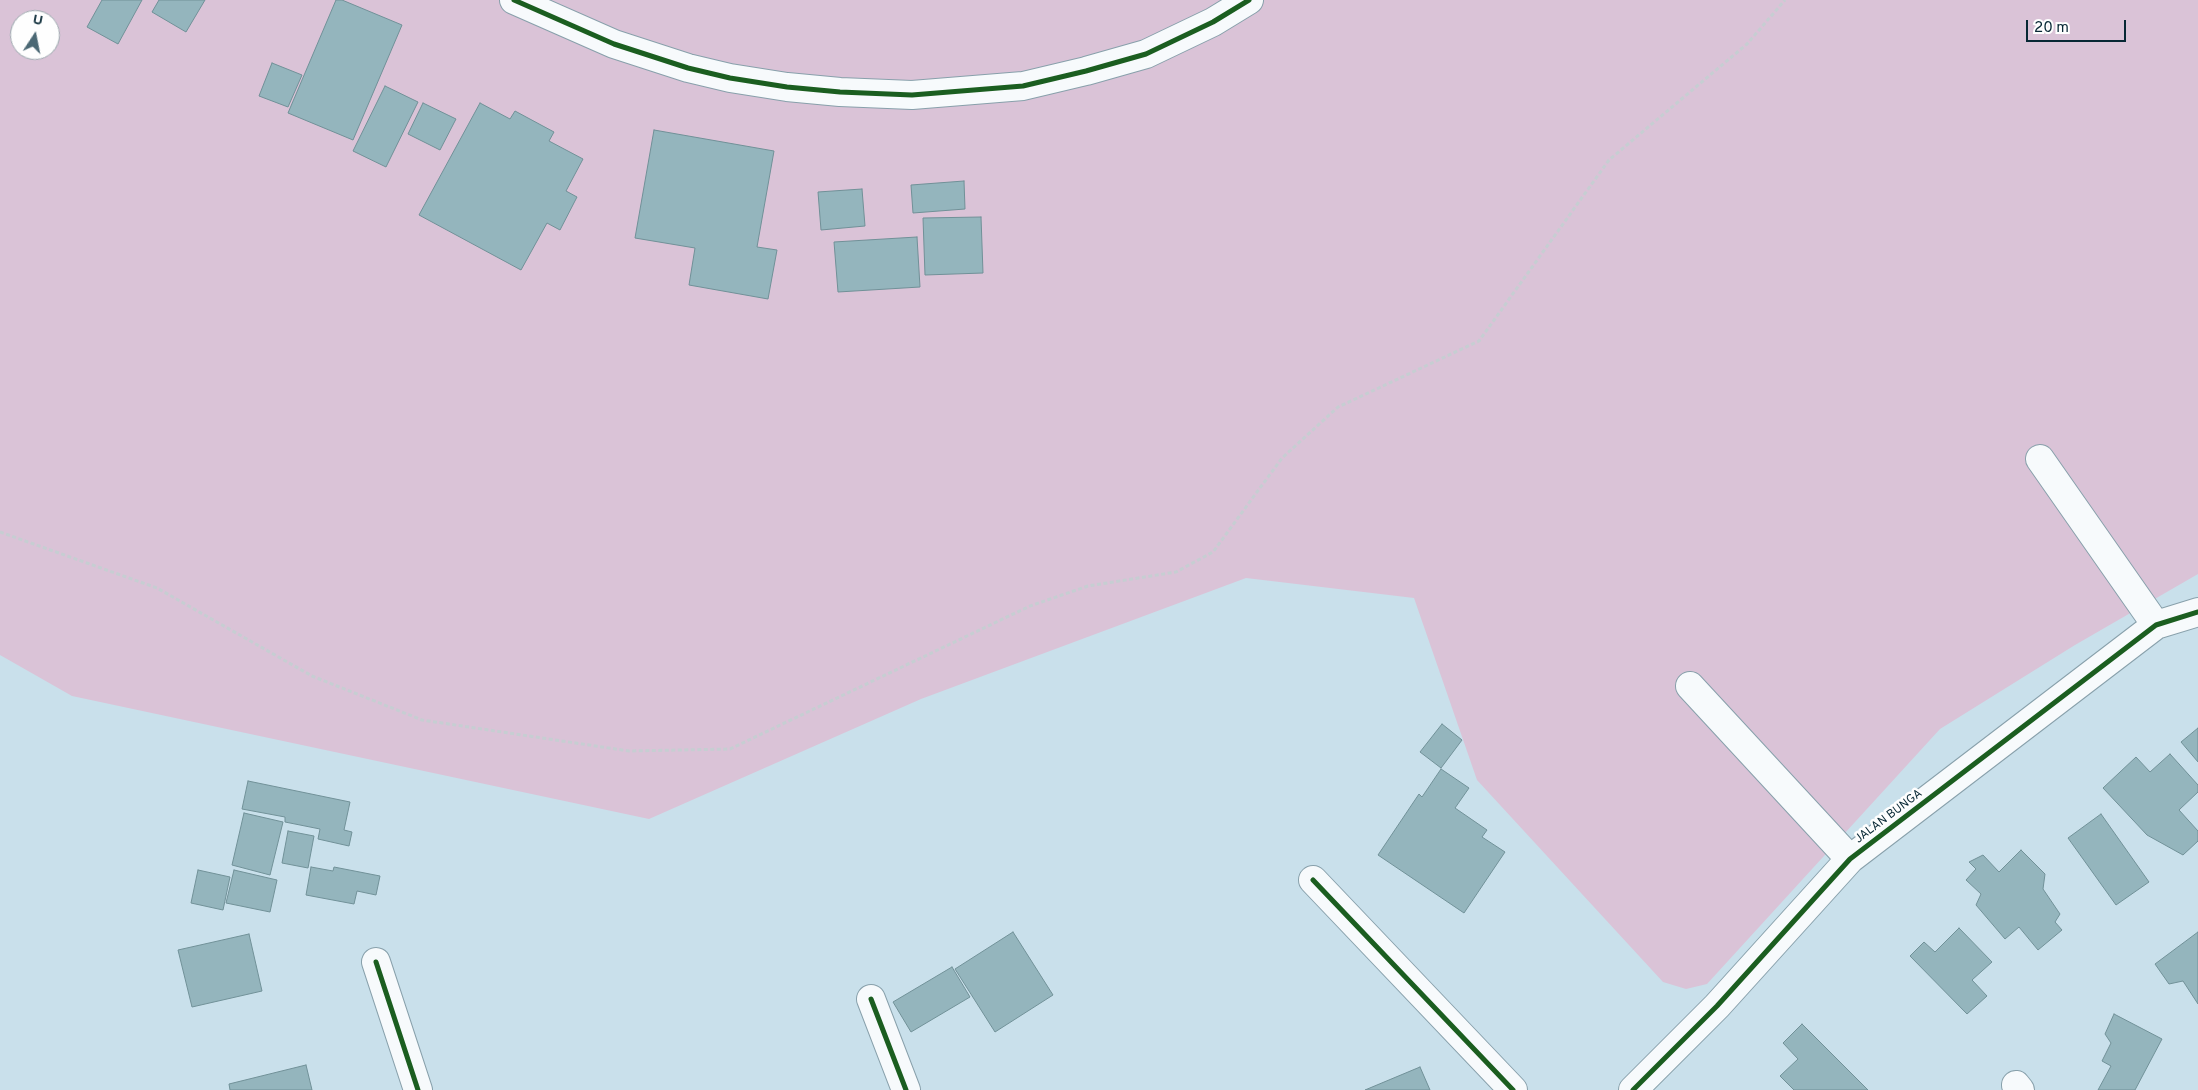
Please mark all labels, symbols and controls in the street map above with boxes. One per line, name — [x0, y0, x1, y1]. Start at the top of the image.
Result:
north arrow — [10, 10, 60, 60]
scale bar — [2028, 10, 2128, 42]
text: U — [31, 11, 44, 30]
text: 20 m — [2034, 19, 2069, 38]
street label: JALAN BUNGA — [1852, 787, 1926, 847]

